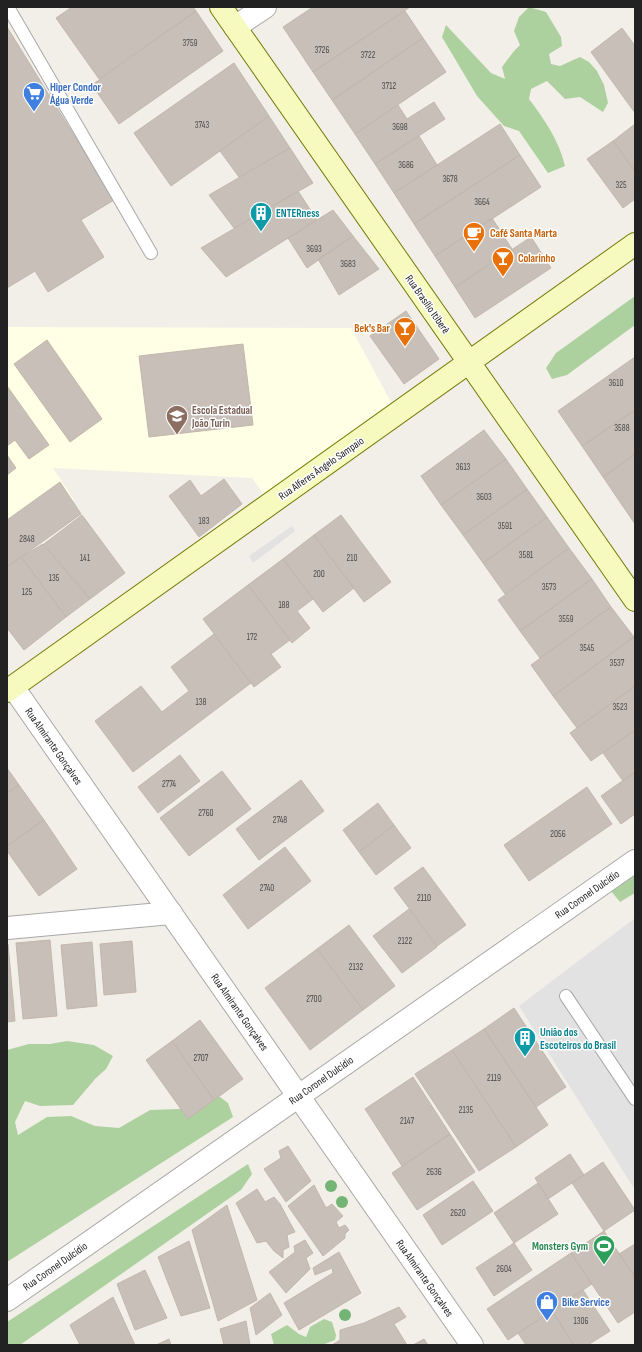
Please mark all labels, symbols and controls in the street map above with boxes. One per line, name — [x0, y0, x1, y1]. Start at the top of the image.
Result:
house number: 3759 — [183, 38, 197, 49]
house number: 3726 — [314, 45, 330, 56]
house number: 3722 — [361, 50, 376, 61]
supermarket icon: Hiper Condor Água Verde — [21, 80, 47, 113]
place label: Hiper Condor Água Verde — [49, 81, 102, 107]
house number: 3712 — [382, 81, 396, 92]
house number: 3743 — [195, 120, 209, 131]
house number: 3698 — [392, 122, 408, 133]
house number: 3686 — [398, 160, 414, 171]
house number: 3678 — [442, 174, 458, 185]
house number: 325 — [615, 180, 627, 191]
house number: 3664 — [474, 197, 490, 208]
building icon: ENTERness — [248, 200, 274, 233]
place label: ENTERness — [276, 207, 320, 220]
cafe icon: Café Santa Marta — [461, 220, 487, 253]
place label: Café Santa Marta — [490, 227, 558, 240]
house number: 3693 — [306, 244, 322, 255]
bar icon: Colarinho — [490, 245, 516, 278]
place label: Colarinho — [518, 252, 556, 265]
house number: 3683 — [340, 259, 356, 270]
street label: Rua Brasílio Itiberê — [403, 273, 453, 336]
bar icon: Bek's Bar — [392, 315, 418, 348]
place label: Bek's Bar — [354, 322, 391, 335]
house number: 3610 — [609, 378, 623, 389]
school or university icon: Escola Estadual João Turin — [164, 403, 190, 436]
place label: Escola Estadual João Turin — [191, 404, 252, 430]
house number: 3588 — [614, 423, 630, 434]
street label: Rua Alferes Ângelo Sampaio — [276, 434, 367, 503]
house number: 3613 — [456, 462, 471, 473]
house number: 3603 — [476, 492, 492, 503]
house number: 183 — [199, 516, 210, 527]
house number: 3591 — [498, 521, 513, 532]
house number: 2848 — [19, 534, 35, 545]
house number: 3581 — [519, 550, 534, 561]
house number: 141 — [80, 553, 91, 564]
house number: 210 — [347, 553, 357, 564]
house number: 200 — [313, 569, 325, 580]
house number: 135 — [49, 573, 60, 584]
house number: 3573 — [542, 582, 557, 593]
house number: 125 — [22, 587, 33, 598]
house number: 188 — [278, 600, 290, 611]
house number: 3559 — [559, 614, 573, 625]
house number: 172 — [247, 632, 258, 643]
house number: 3545 — [580, 643, 595, 654]
house number: 3537 — [610, 658, 625, 669]
house number: 138 — [196, 697, 206, 708]
house number: 3523 — [613, 702, 628, 713]
street label: Rua Almirante Gonçalves — [22, 705, 85, 787]
house number: 2774 — [162, 779, 176, 790]
house number: 2760 — [198, 808, 214, 819]
house number: 2748 — [273, 815, 287, 826]
house number: 2056 — [550, 829, 566, 840]
street label: Rua Coronel Dulcídio — [553, 867, 622, 921]
house number: 2740 — [260, 883, 274, 894]
house number: 2110 — [417, 893, 431, 904]
house number: 2122 — [398, 936, 412, 947]
house number: 2132 — [349, 962, 363, 973]
street label: Rua Almirante Gonçalves — [208, 971, 271, 1053]
house number: 2700 — [306, 994, 322, 1005]
building icon: União dos Escoteiros do Brasil — [512, 1025, 538, 1058]
place label: União dos Escoteiros do Brasil — [540, 1026, 616, 1052]
house number: 2707 — [194, 1053, 209, 1064]
street label: Rua Coronel Dulcídio — [287, 1053, 356, 1107]
house number: 2119 — [487, 1073, 501, 1084]
house number: 2135 — [459, 1105, 474, 1116]
house number: 2147 — [400, 1116, 414, 1127]
house number: 2636 — [426, 1167, 442, 1178]
house number: 2620 — [450, 1208, 466, 1219]
sports icon: Monsters Gym — [591, 1233, 617, 1266]
street label: Rua Almirante Gonçalves — [393, 1237, 456, 1319]
street label: Rua Coronel Dulcídio — [21, 1239, 90, 1293]
place label: Monsters Gym — [532, 1240, 588, 1253]
house number: 2604 — [496, 1264, 512, 1275]
shop icon: Bike Service — [534, 1289, 560, 1322]
place label: Bike Service — [562, 1296, 610, 1309]
house number: 1306 — [574, 1316, 588, 1327]

